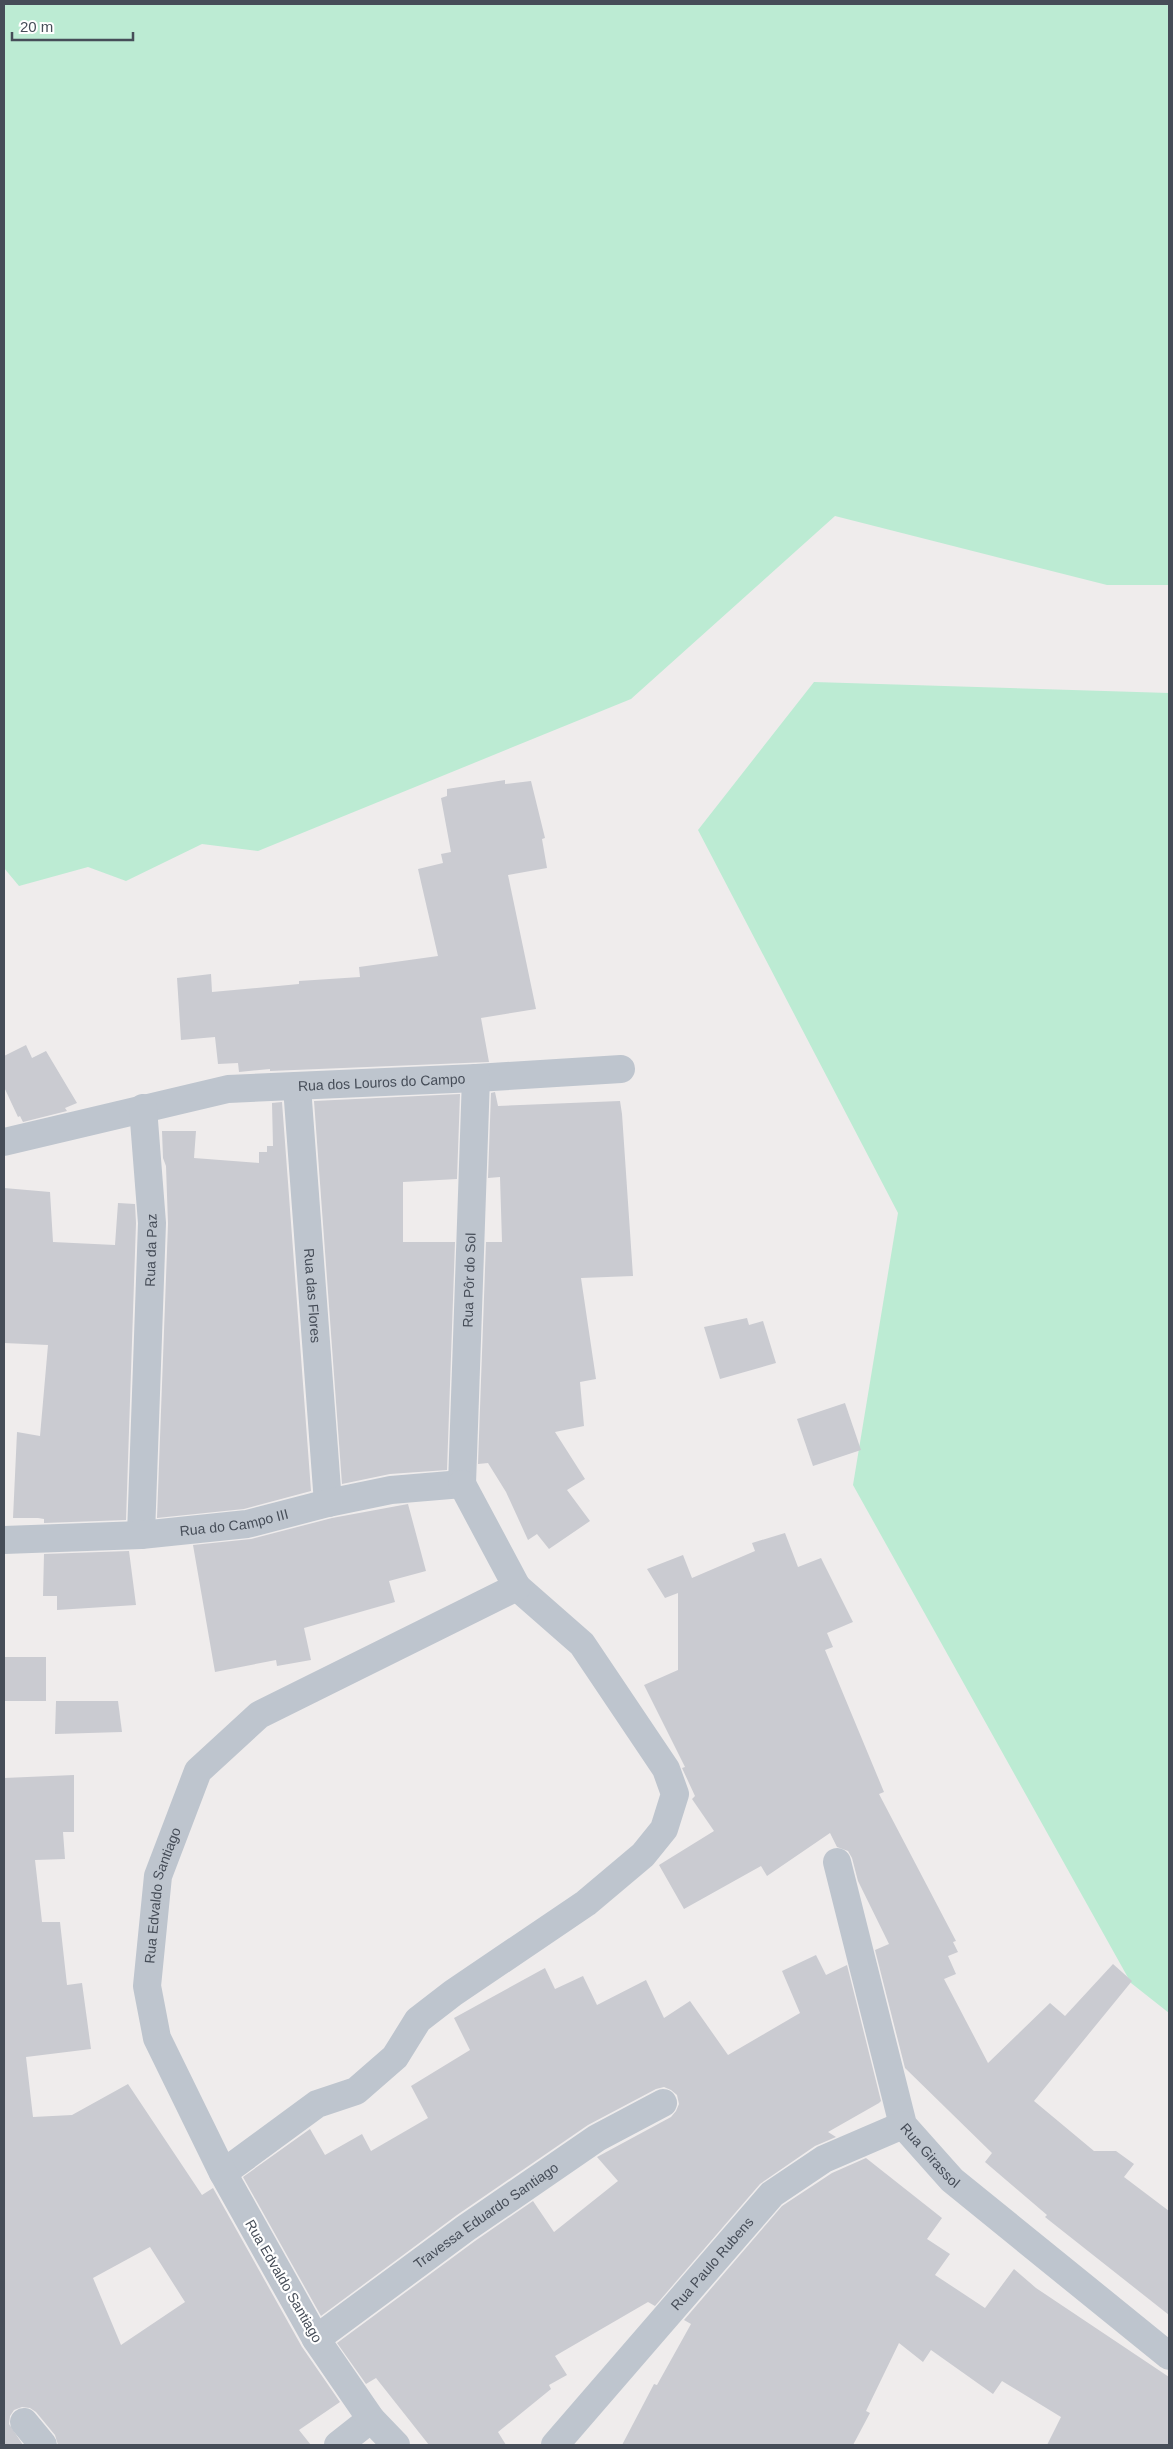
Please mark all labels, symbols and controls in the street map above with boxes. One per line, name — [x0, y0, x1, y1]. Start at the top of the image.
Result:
scale bar — [12, 10, 134, 42]
text: 20 m — [20, 18, 53, 35]
street label: Rua dos Louros do Campo — [298, 1070, 466, 1094]
street label: Rua da Paz — [142, 1213, 160, 1287]
street label: Rua Pôr do Sol — [459, 1232, 479, 1328]
street label: Rua das Flores — [301, 1247, 324, 1343]
street label: Rua do Campo III — [179, 1506, 290, 1539]
street label: Rua Edvaldo Santiago — [141, 1825, 184, 1964]
street label: Rua Girassol — [897, 2120, 963, 2191]
street label: Travessa Eduardo Santiago — [410, 2159, 561, 2272]
street label: Rua Paulo Rubens — [667, 2214, 756, 2313]
street label: Rua Edvaldo Santiago — [242, 2217, 326, 2346]

